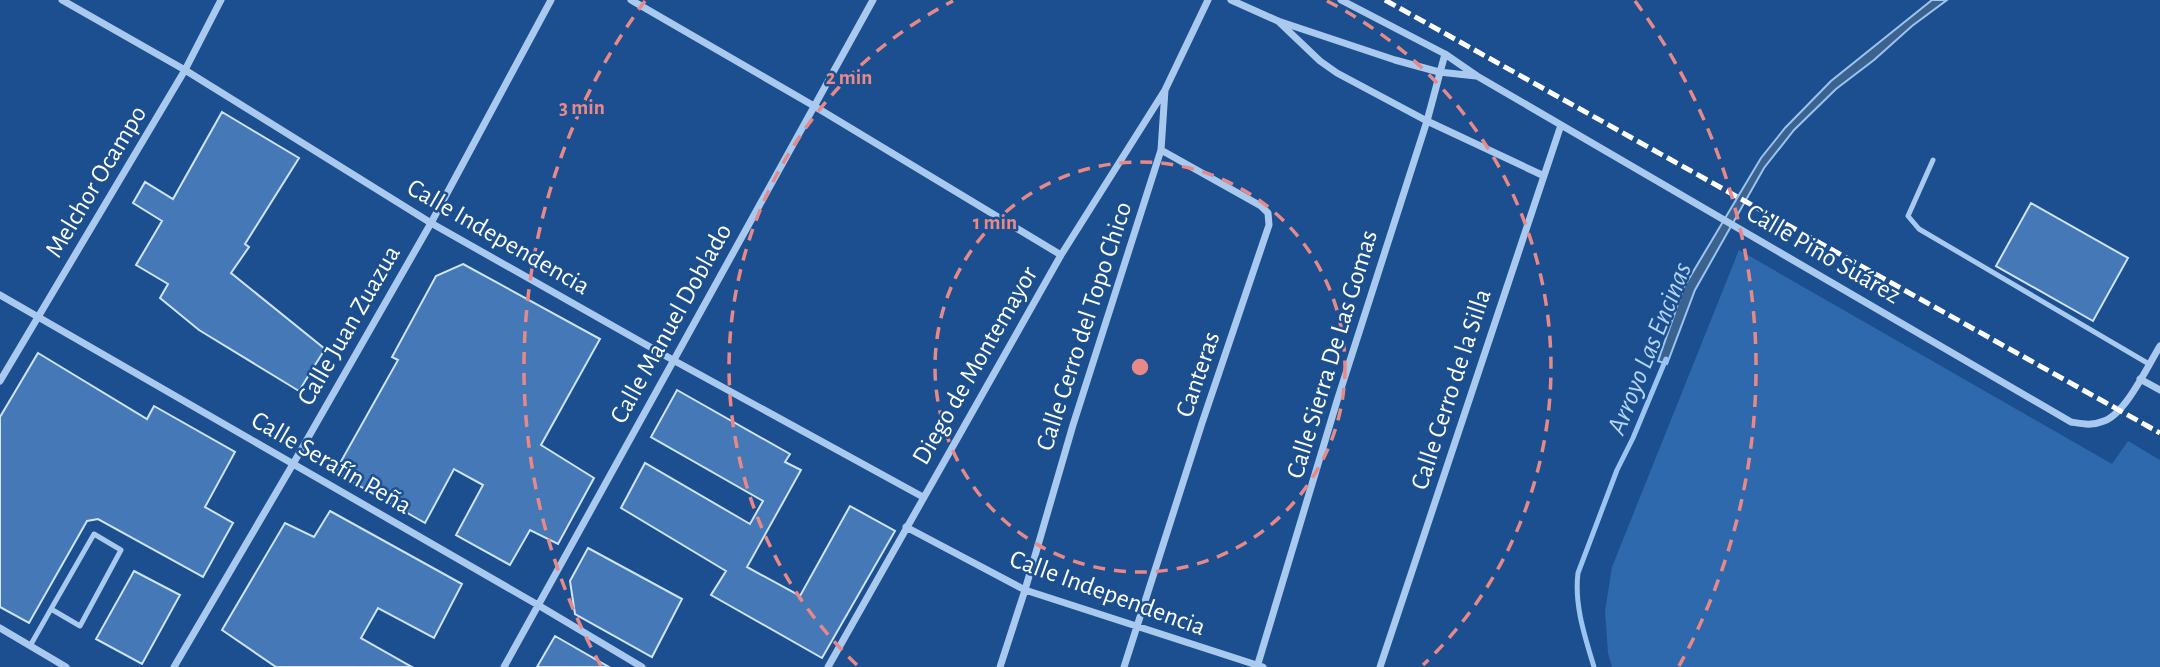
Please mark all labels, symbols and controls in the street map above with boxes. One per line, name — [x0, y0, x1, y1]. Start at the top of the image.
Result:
text: 2 min — [826, 67, 872, 88]
text: 3 min — [559, 97, 605, 118]
street label: Melchor Ocampo — [40, 101, 151, 262]
street label: Calle Independencia — [403, 174, 594, 300]
street label: Calle Cerro del Topo Chico — [1031, 199, 1136, 454]
street label: Calle Pino Suárez — [1742, 199, 1905, 308]
text: 1 min — [973, 212, 1017, 233]
street label: Calle Manuel Doblado — [605, 219, 736, 428]
street label: Calle Sierra De Las Gomas — [1282, 227, 1382, 481]
street label: Calle Juan Zuazua — [293, 241, 405, 410]
water label: Arroyo Las Encinas — [1602, 259, 1697, 440]
street label: Diego de Montemayor — [908, 261, 1042, 469]
street label: Calle Cerro de la Silla — [1406, 286, 1496, 493]
street label: Canteras — [1171, 328, 1225, 420]
centre of rings — [1128, 355, 1152, 379]
street label: Calle Serafín Peña — [247, 407, 416, 519]
street label: Calle Independencia — [1006, 545, 1209, 640]

